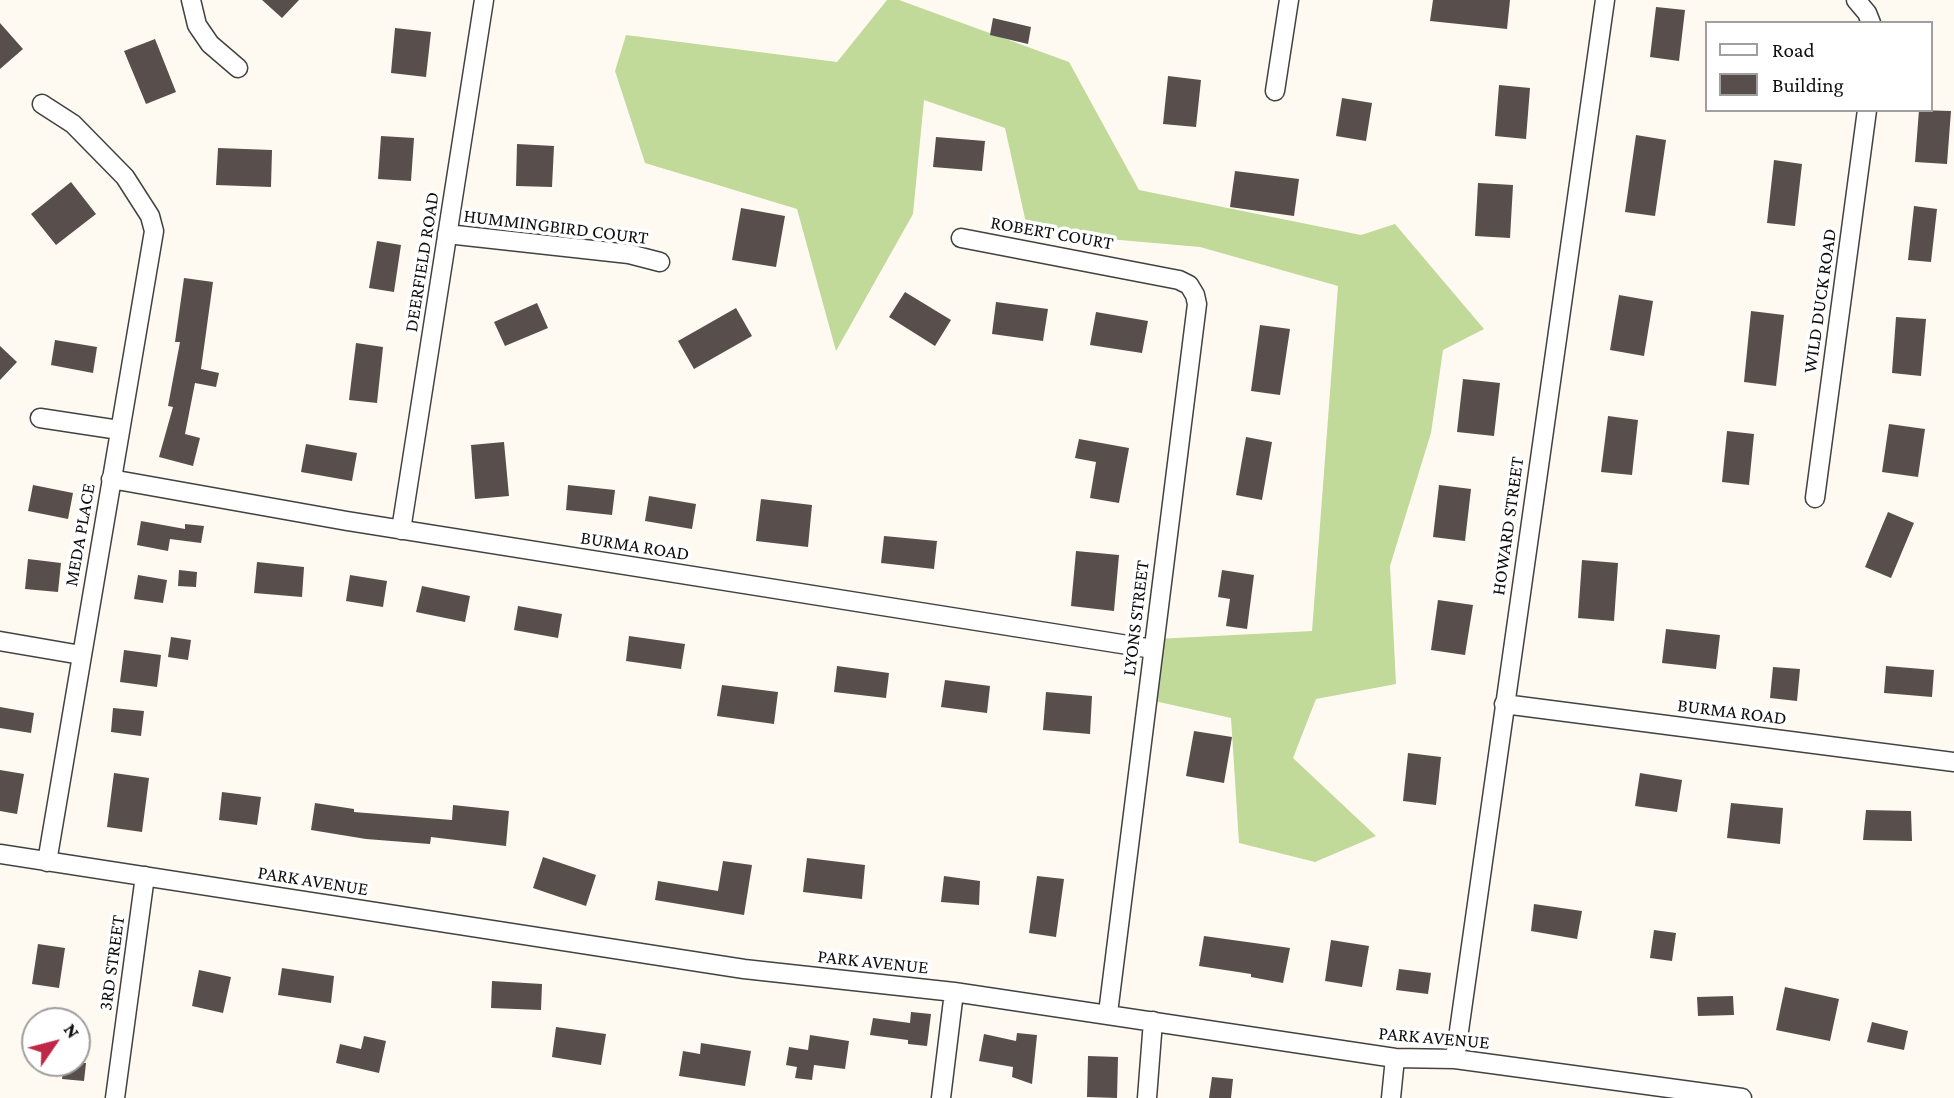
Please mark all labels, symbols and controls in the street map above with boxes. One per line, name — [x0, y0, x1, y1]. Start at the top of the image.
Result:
legend — [1706, 21, 1933, 112]
text: Road — [1772, 38, 1815, 62]
text: Building — [1772, 73, 1844, 97]
street label: DEERFIELD ROAD — [400, 190, 444, 334]
street label: HUMMINGBIRD COURT — [462, 204, 650, 250]
street label: ROBERT COURT — [989, 211, 1115, 255]
street label: WILD DUCK ROAD — [1799, 227, 1841, 375]
street label: HOWARD STREET — [1487, 455, 1529, 597]
street label: MEDA PLACE — [60, 482, 100, 588]
street label: BURMA ROAD — [579, 526, 691, 566]
street label: LYONS STREET — [1118, 559, 1154, 677]
street label: BURMA ROAD — [1676, 694, 1788, 730]
street label: PARK AVENUE — [256, 861, 370, 901]
street label: 3RD STREET — [94, 914, 130, 1012]
street label: PARK AVENUE — [816, 945, 930, 979]
north arrow — [21, 1007, 91, 1077]
text: N — [60, 1019, 84, 1042]
street label: PARK AVENUE — [1377, 1022, 1491, 1054]

